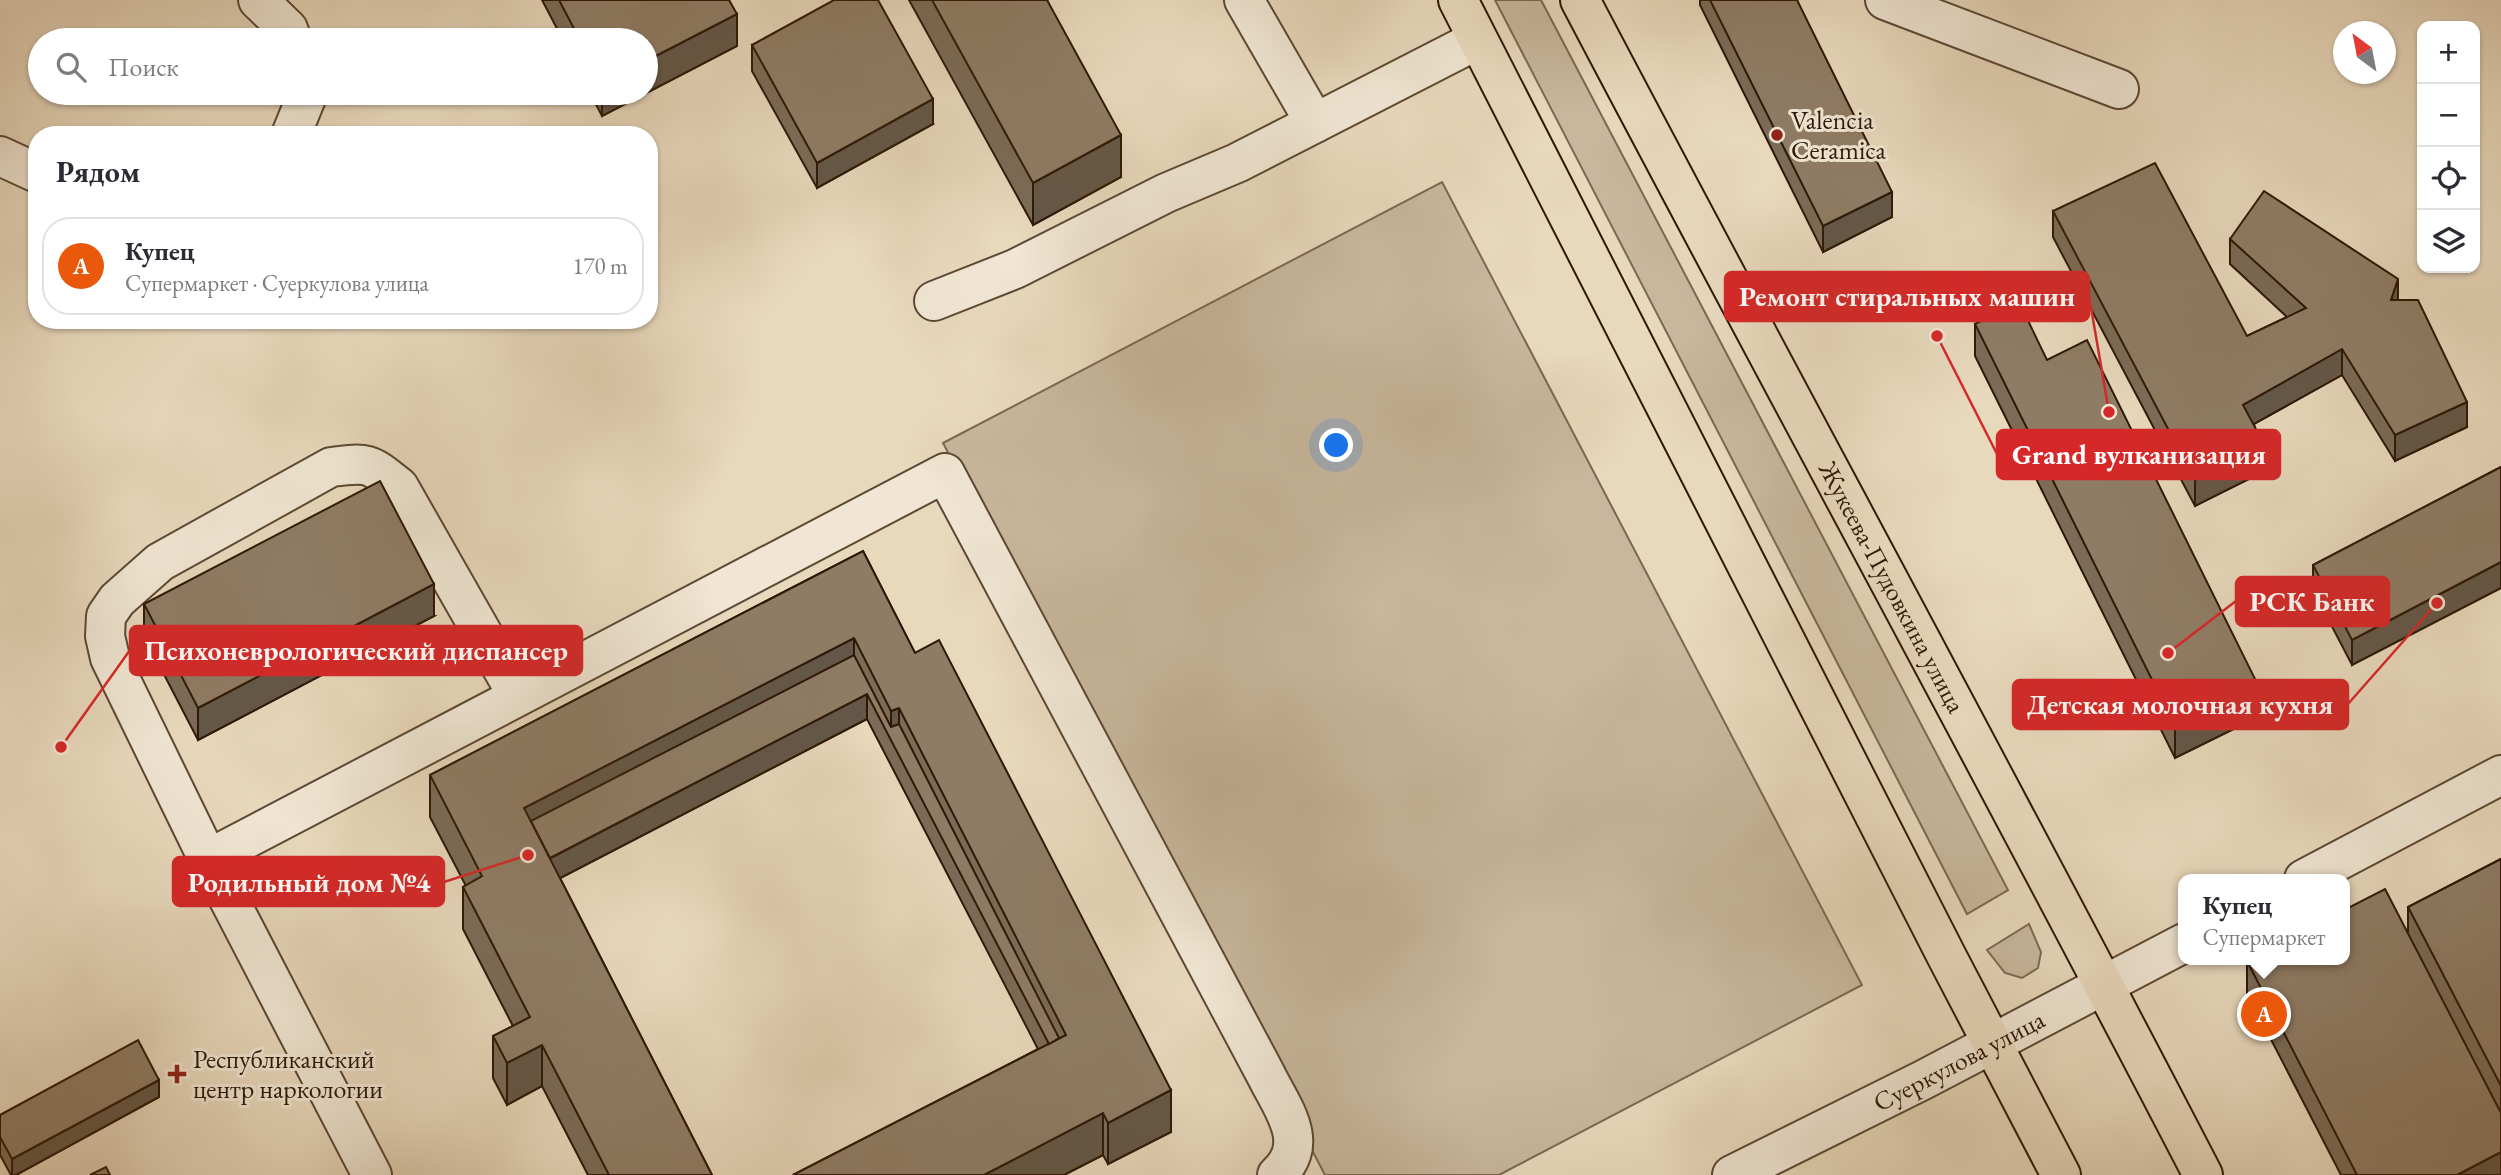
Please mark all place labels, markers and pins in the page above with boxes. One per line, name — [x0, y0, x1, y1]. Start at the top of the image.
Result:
place label: Valencia Ceramica — [1791, 103, 1886, 167]
marker: Valencia Ceramica — [1769, 127, 1785, 143]
callout: Ремонт стиральных машин — [1725, 272, 2089, 321]
callout: Grand вулканизация — [1997, 430, 2280, 479]
callout: РСК Банк — [2236, 577, 2389, 626]
callout: Психоневрологический диспансер — [130, 626, 582, 675]
callout: Детская молочная кухня — [2013, 680, 2348, 729]
callout: Родильный дом №4 — [173, 857, 444, 906]
pin: A — [2241, 988, 2287, 1040]
place label: Республиканский центр наркологии — [193, 1042, 383, 1106]
marker: Республиканский центр наркологии — [167, 1064, 187, 1084]

